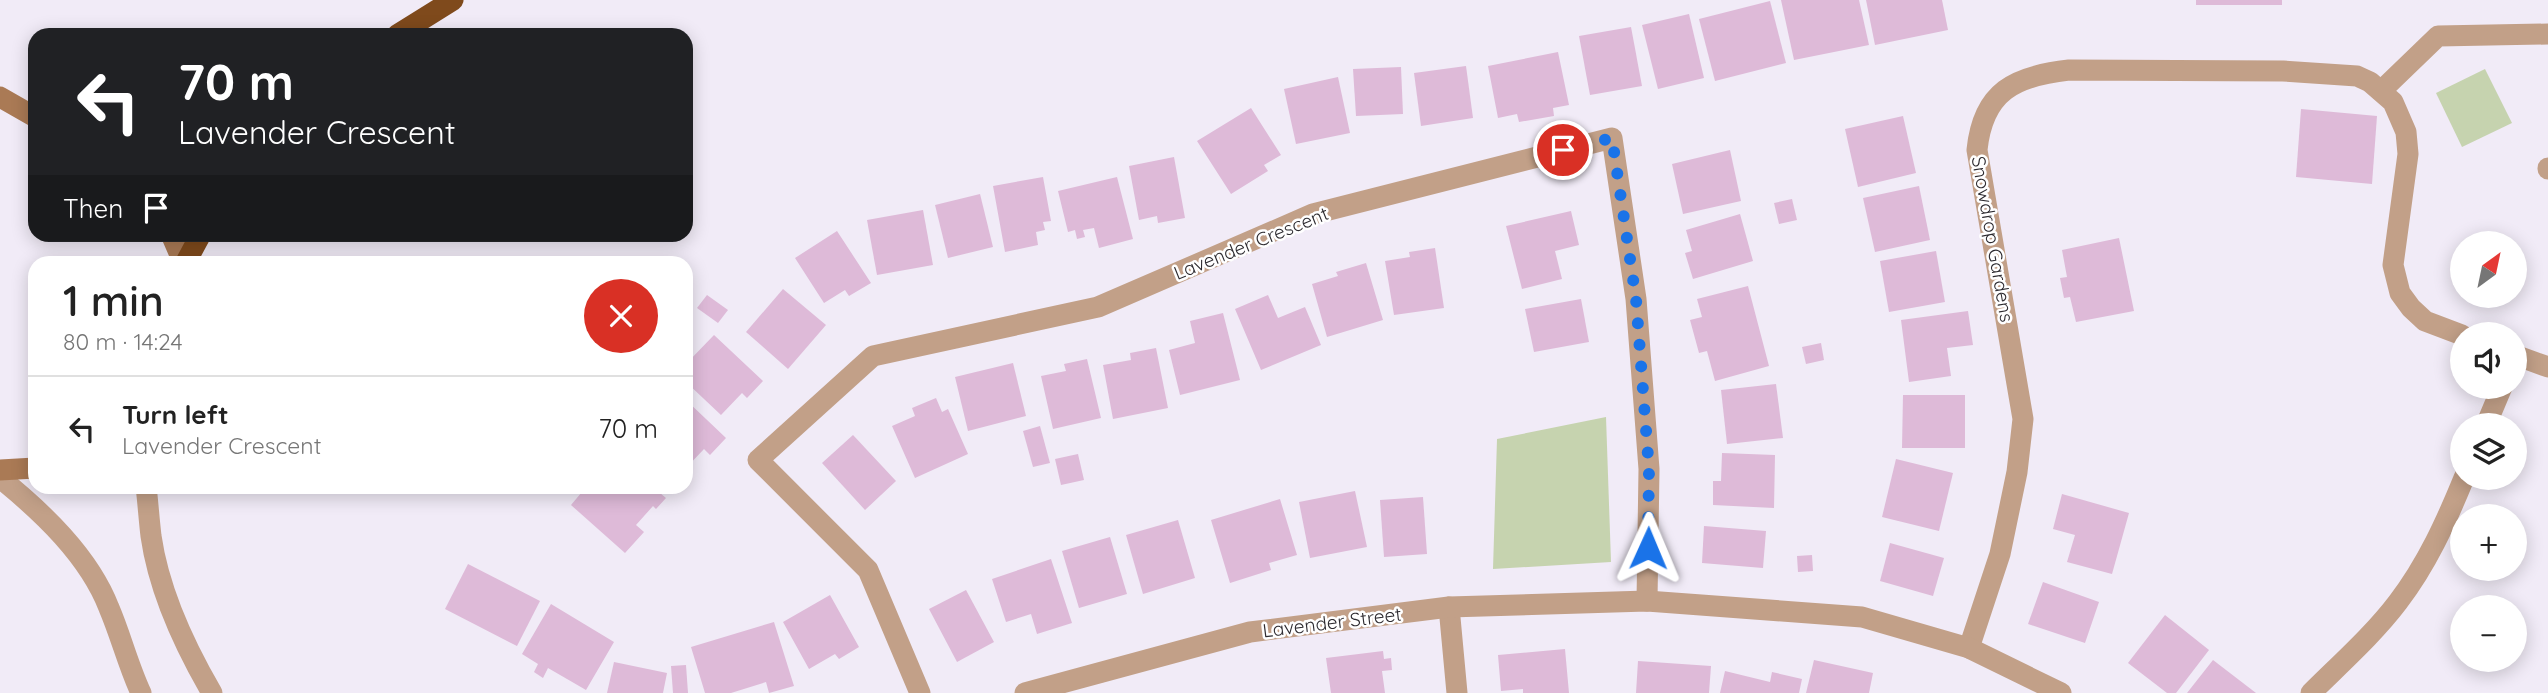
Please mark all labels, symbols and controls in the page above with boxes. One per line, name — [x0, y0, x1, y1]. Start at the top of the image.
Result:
text: 70 m — [178, 51, 294, 112]
icon: left — [63, 56, 154, 147]
text: Lavender Crescent — [178, 112, 456, 152]
pin — [1533, 120, 1593, 180]
icon: arrive — [1544, 131, 1582, 169]
street label: Snowdrop Gardens — [1967, 154, 2019, 324]
icon: arrive — [137, 189, 175, 227]
text: Then — [63, 192, 123, 225]
street label: Lavender Crescent — [1170, 201, 1332, 285]
north arrow — [2450, 231, 2527, 308]
map controls — [2450, 231, 2527, 672]
text: 1 min — [63, 274, 164, 327]
button: close — [584, 279, 658, 353]
button: sound — [2450, 322, 2527, 399]
text: 80 m · 14:24 — [63, 327, 183, 356]
text: Turn left — [122, 398, 229, 431]
icon: left — [63, 410, 101, 448]
text: 70 m — [598, 412, 658, 445]
button: layers — [2450, 413, 2527, 490]
text: Lavender Crescent — [122, 431, 321, 460]
button: + — [2450, 504, 2527, 581]
position arrow — [1611, 511, 1685, 585]
button: − — [2450, 595, 2527, 672]
street label: Lavender Street — [1261, 602, 1403, 642]

